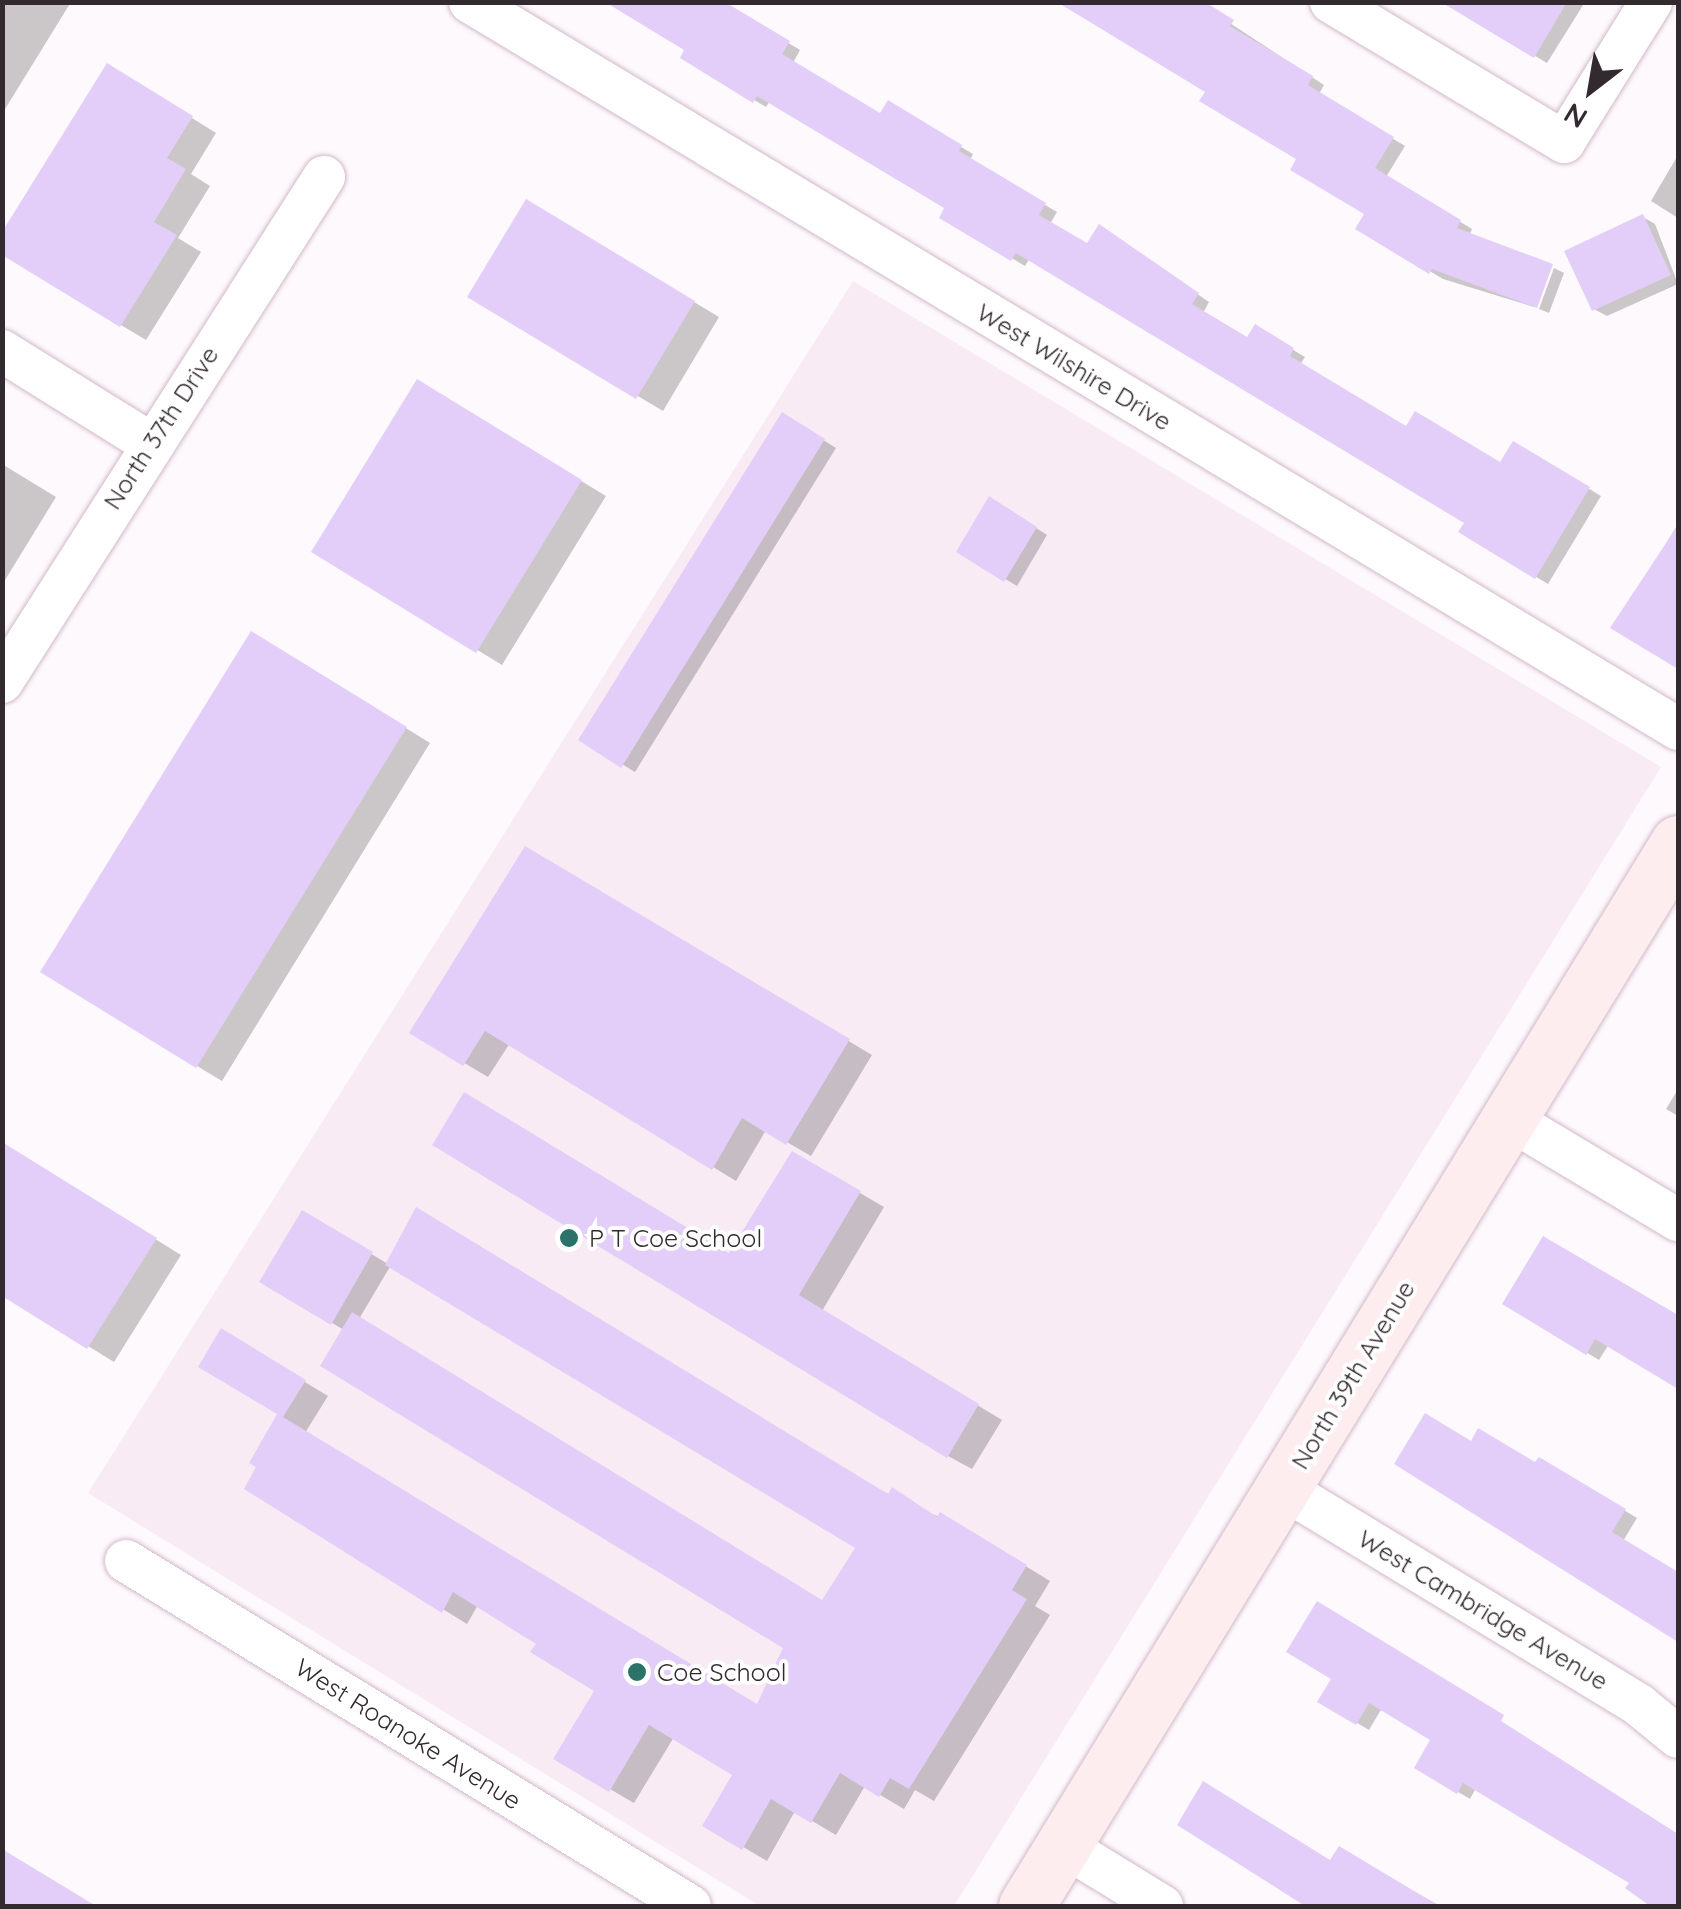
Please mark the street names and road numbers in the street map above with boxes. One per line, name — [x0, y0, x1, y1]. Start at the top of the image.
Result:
street label: West Wilshire Drive — [971, 297, 1177, 437]
street label: North 37th Drive — [97, 341, 225, 515]
street label: North 39th Avenue — [1285, 1275, 1421, 1475]
street label: West Cambridge Avenue — [1353, 1523, 1613, 1697]
street label: West Roanoke Avenue — [290, 1652, 526, 1816]

